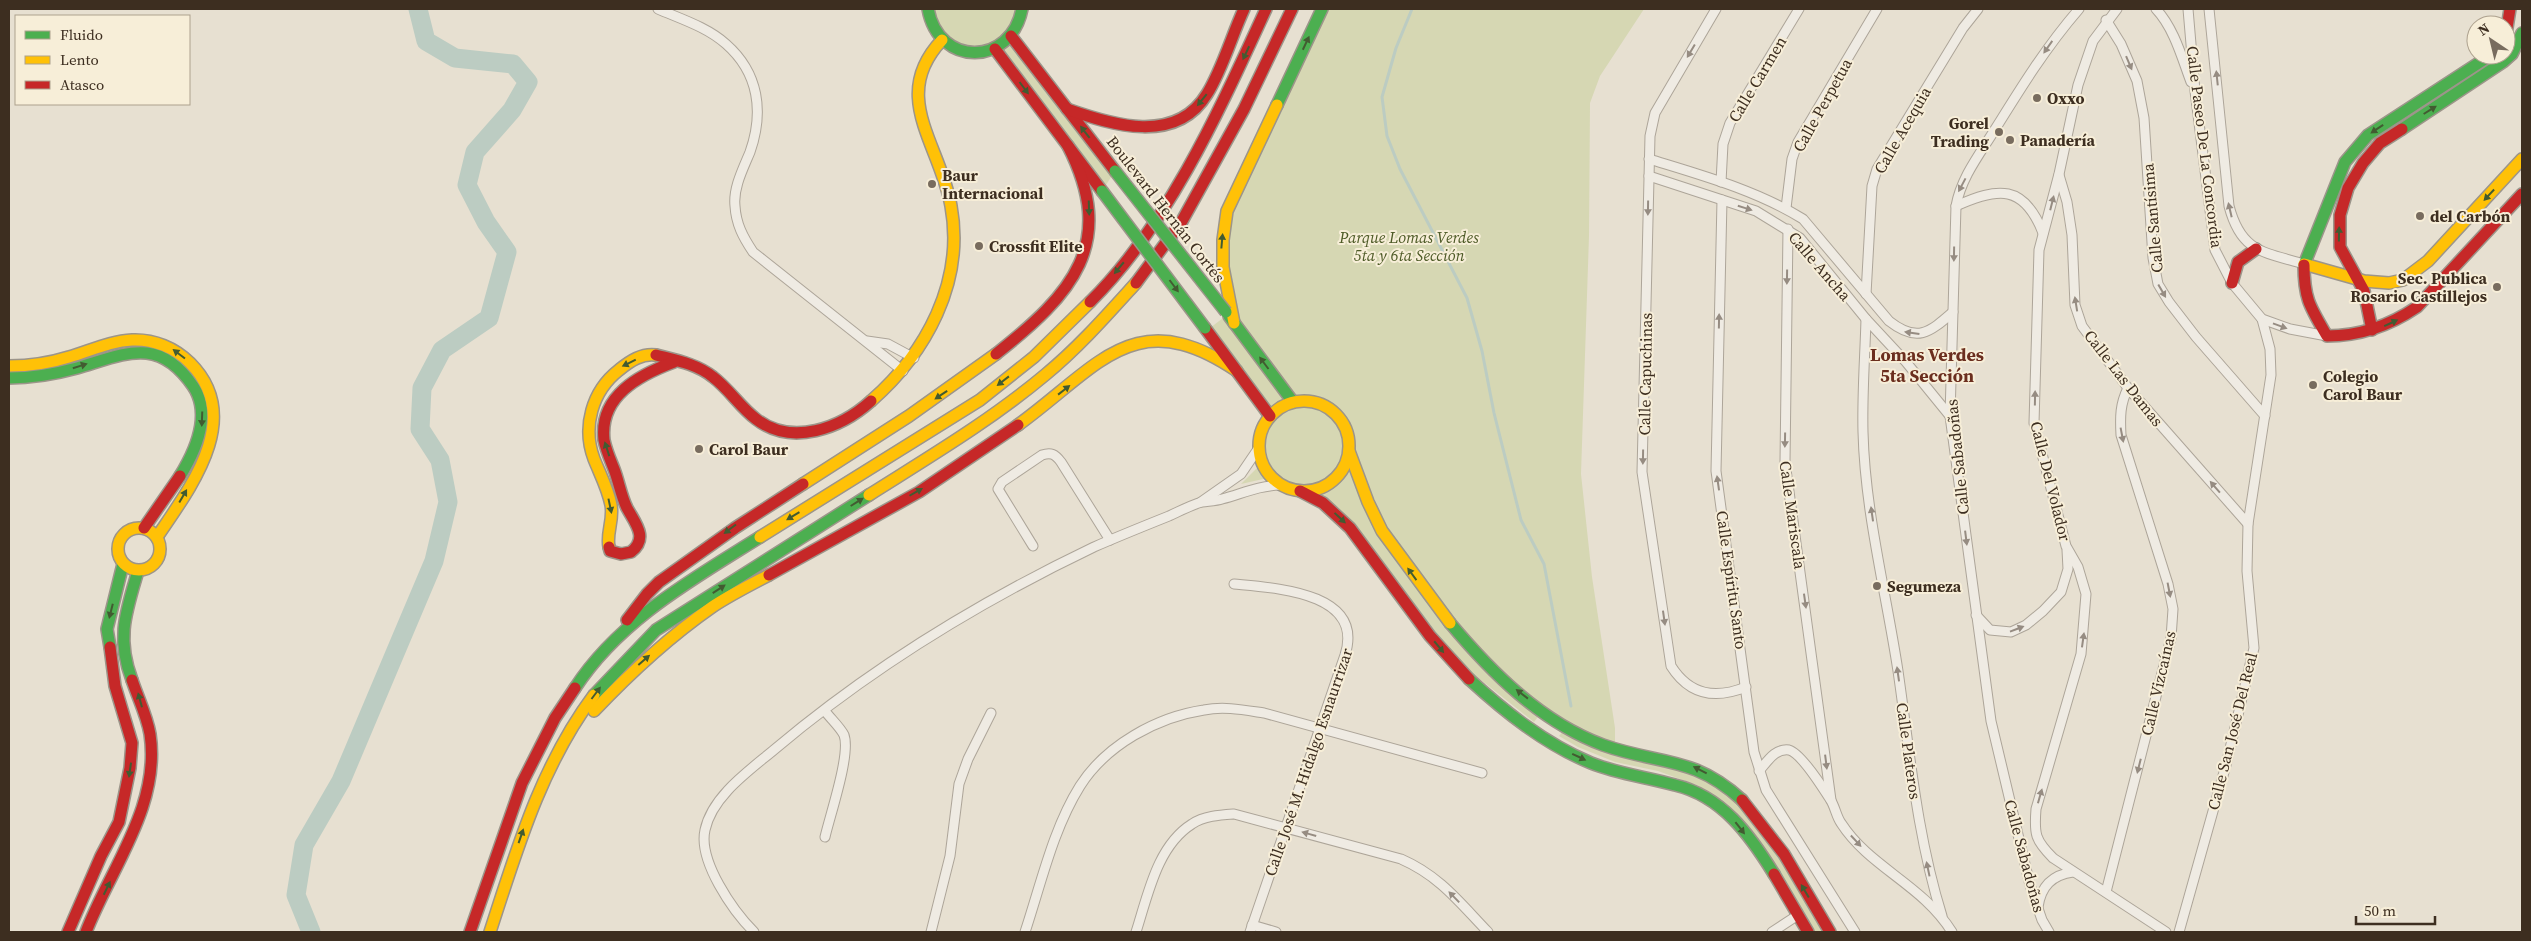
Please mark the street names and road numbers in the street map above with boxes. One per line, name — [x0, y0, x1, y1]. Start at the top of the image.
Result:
street label: Calle Carmen — [1723, 32, 1792, 126]
street label: Calle Paseo De La Concordia — [2182, 45, 2228, 250]
street label: Calle Perpetua — [1787, 54, 1857, 156]
street label: Calle Acequia — [1868, 82, 1936, 178]
street label: Boulevard Hernán Cortés — [1102, 131, 1230, 287]
street label: Calle Santísima — [2136, 162, 2168, 274]
street label: Calle Ancha — [1784, 227, 1857, 306]
street label: Calle Capuchinas — [1633, 312, 1657, 436]
street label: Calle Las Damas — [2079, 325, 2169, 431]
street label: Calle Sabadoñas — [1940, 398, 1974, 516]
street label: Calle Del Volador — [2025, 419, 2077, 543]
street label: Calle Mariscala — [1775, 459, 1812, 571]
street label: Calle Espíritu Santo — [1711, 509, 1753, 651]
street label: Calle Vizcaínas — [2135, 628, 2181, 738]
street label: Calle José M. Hidalgo Esnaurrizar — [1259, 645, 1358, 879]
street label: Calle San José Del Real — [2202, 650, 2262, 812]
street label: Calle Plateros — [1891, 701, 1927, 801]
street label: Calle Sabadoñas — [1999, 797, 2051, 915]

